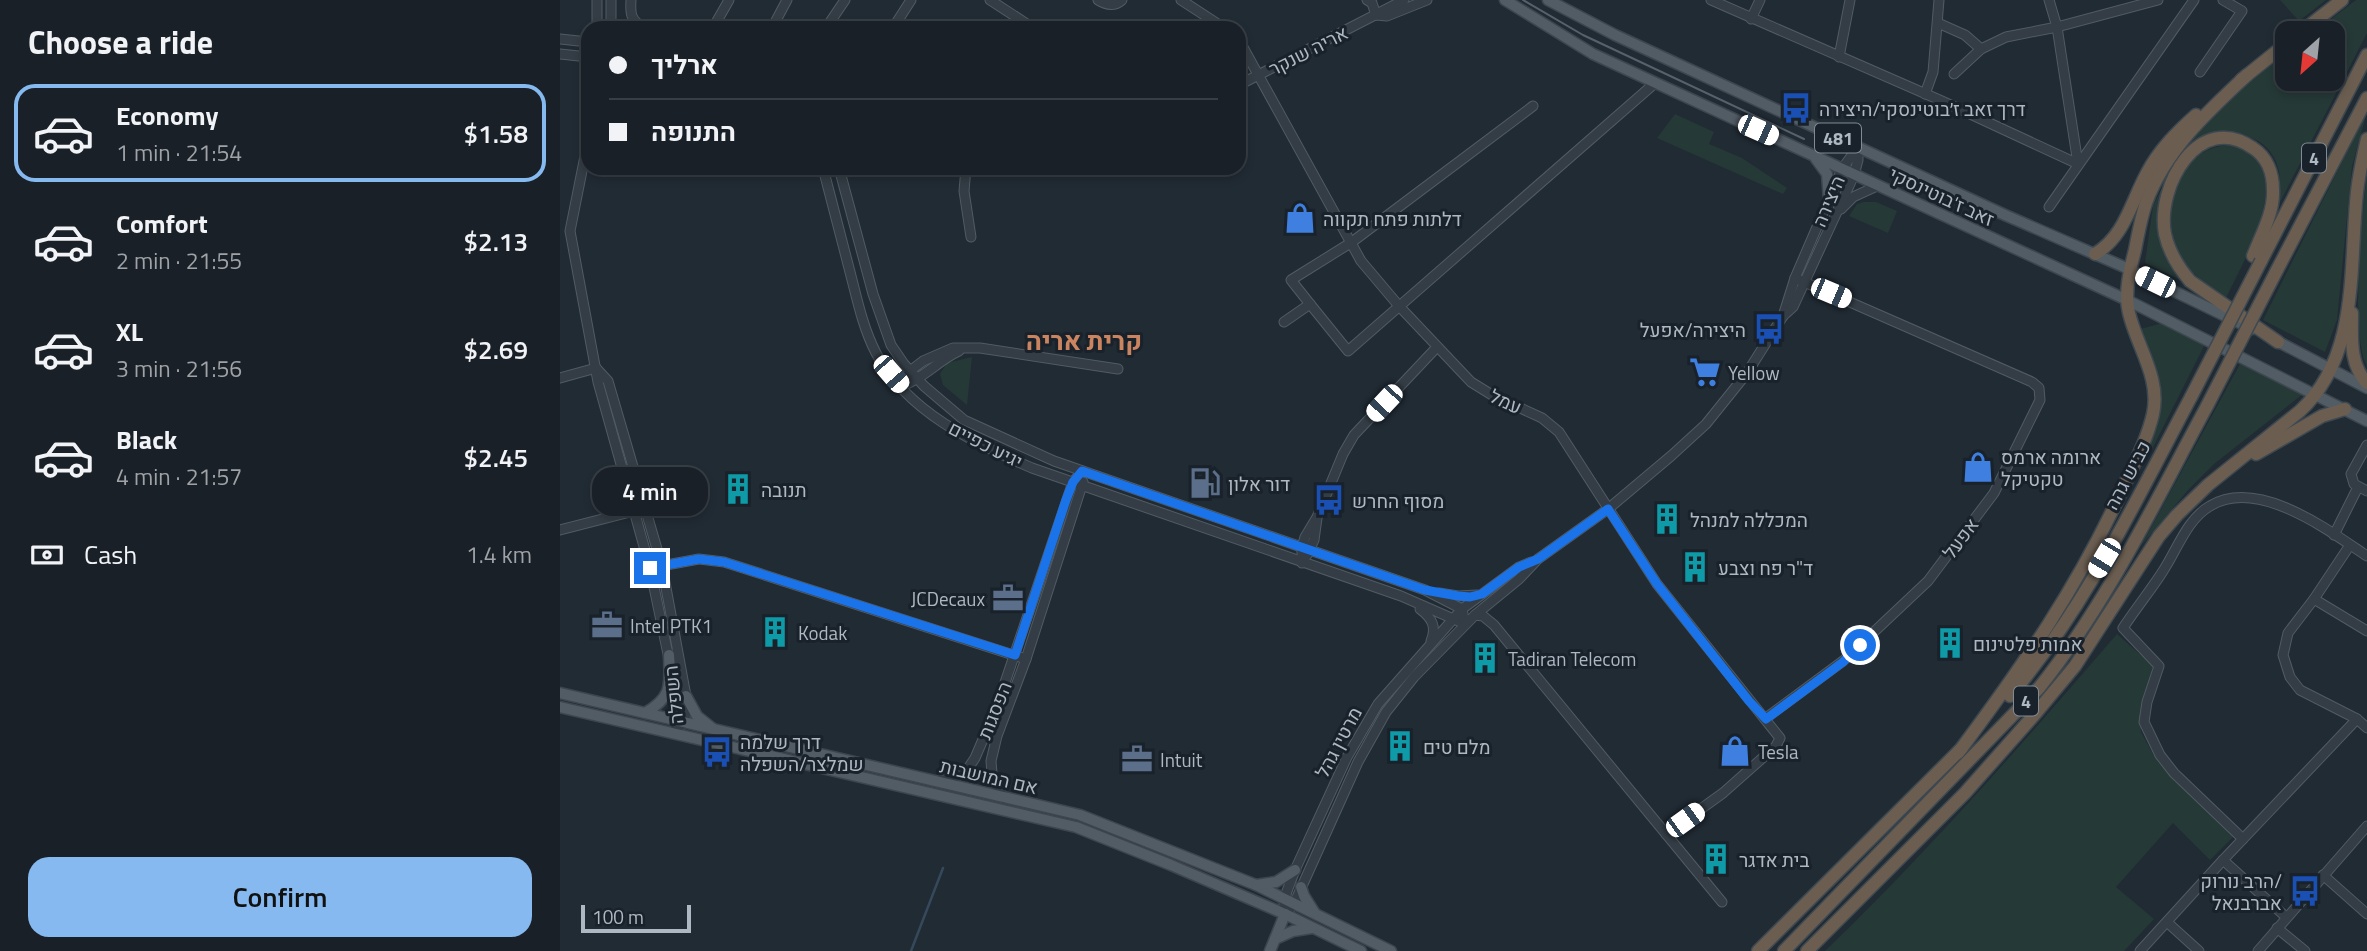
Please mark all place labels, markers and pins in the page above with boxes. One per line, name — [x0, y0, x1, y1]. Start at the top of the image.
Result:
bus stop icon: דרך זאב ז׳בוטינסקי/היצירה — [1779, 91, 1813, 125]
place label: דרך זאב ז׳בוטינסקי/היצירה — [1819, 94, 2026, 123]
shop icon: דלתות פתח תקווה — [1283, 201, 1317, 235]
place label: דלתות פתח תקווה — [1323, 204, 1462, 233]
bus stop icon: היצירה/אפעל — [1752, 312, 1786, 346]
place label: היצירה/אפעל — [1640, 315, 1746, 344]
supermarket icon: Yellow — [1688, 355, 1722, 389]
place label: Yellow — [1728, 358, 1780, 387]
place label: ארומה ארמס טקטיקל — [2001, 442, 2101, 493]
shop icon: ארומה ארמס טקטיקל — [1961, 450, 1995, 484]
fuel station icon: דור אלון — [1188, 466, 1222, 500]
place label: דור אלון — [1228, 469, 1290, 498]
building icon: תנובה — [721, 472, 755, 506]
place label: תנובה — [761, 475, 807, 504]
bus stop icon: מסוף החרש — [1312, 483, 1346, 517]
place label: מסוף החרש — [1352, 486, 1444, 515]
building icon: המכללה למנהל — [1650, 502, 1684, 536]
place label: המכללה למנהל — [1690, 505, 1808, 534]
building icon: ד"ר פח וצבע — [1678, 550, 1712, 584]
place label: ד"ר פח וצבע — [1718, 553, 1813, 582]
office icon: JCDecaux — [991, 581, 1025, 615]
place label: JCDecaux — [911, 584, 985, 613]
office icon: Intel PTK1 — [590, 608, 624, 642]
place label: Intel PTK1 — [630, 611, 712, 640]
building icon: Kodak — [758, 615, 792, 649]
place label: Kodak — [798, 618, 847, 647]
building icon: אמות פלטינום — [1933, 626, 1967, 660]
place label: אמות פלטינום — [1973, 629, 2083, 658]
building icon: Tadiran Telecom — [1468, 641, 1502, 675]
place label: Tadiran Telecom — [1508, 644, 1636, 673]
place label: דרך שלמה שמלצר/השפלה — [740, 727, 864, 778]
building icon: מלם טים — [1383, 729, 1417, 763]
place label: מלם טים — [1423, 732, 1491, 761]
shop icon: Tesla — [1718, 734, 1752, 768]
bus stop icon: דרך שלמה שמלצר/השפלה — [700, 735, 734, 769]
place label: Tesla — [1758, 737, 1799, 766]
office icon: Intuit — [1120, 742, 1154, 776]
place label: Intuit — [1160, 745, 1203, 774]
building icon: בית אדגר — [1699, 842, 1733, 876]
place label: בית אדגר — [1739, 845, 1810, 874]
place label: הרב נורוק/ אברבנאל — [2200, 866, 2282, 917]
bus stop icon: הרב נורוק/ אברבנאל — [2288, 874, 2322, 908]

